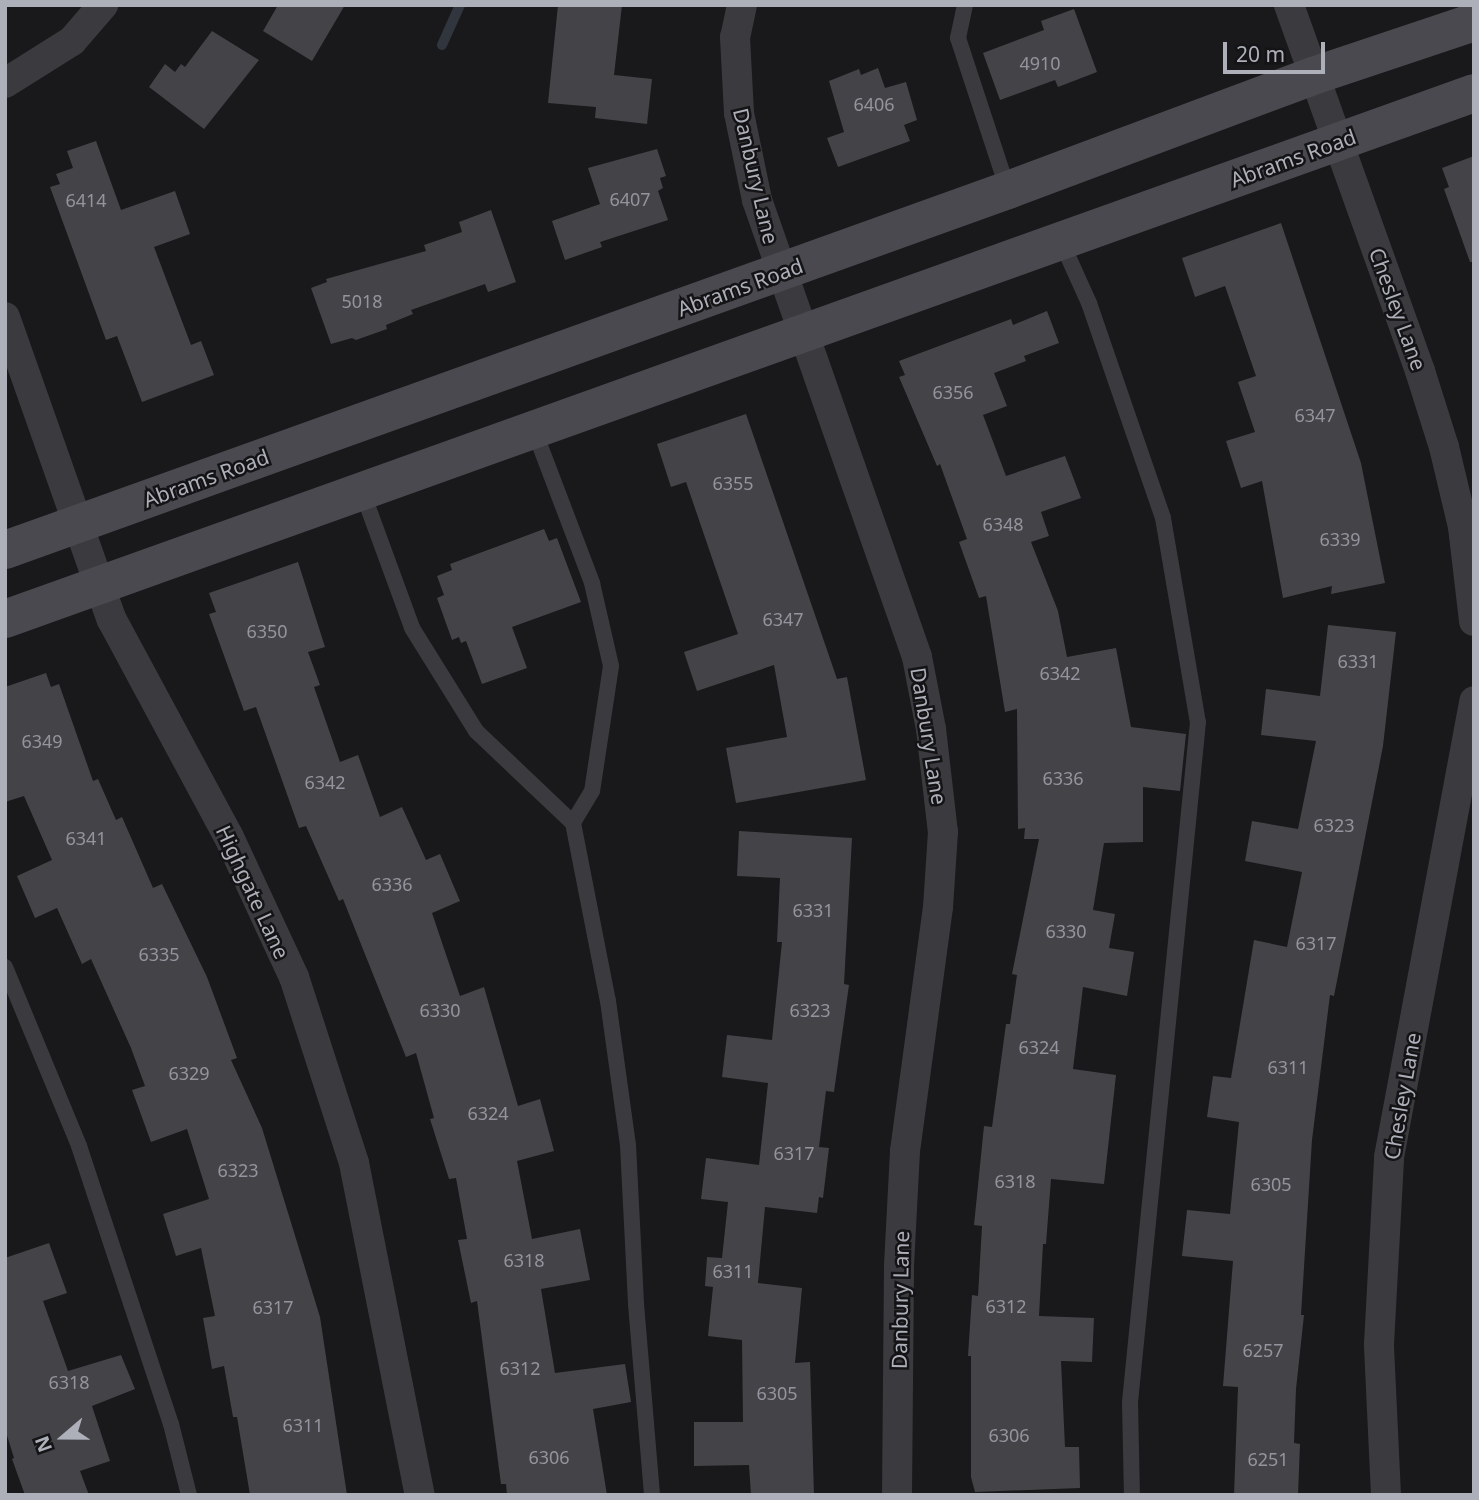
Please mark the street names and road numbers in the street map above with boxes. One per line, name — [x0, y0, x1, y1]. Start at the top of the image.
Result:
street label: Danbury Lane — [728, 106, 784, 246]
street label: Abrams Road — [1227, 124, 1359, 192]
street label: Chesley Lane — [1364, 244, 1432, 374]
street label: Abrams Road — [674, 253, 806, 321]
street label: Abrams Road — [140, 444, 272, 512]
street label: Danbury Lane — [906, 666, 952, 806]
street label: Highgate Lane — [211, 821, 295, 963]
street label: Chesley Lane — [1378, 1030, 1426, 1162]
street label: Danbury Lane — [886, 1231, 914, 1369]

